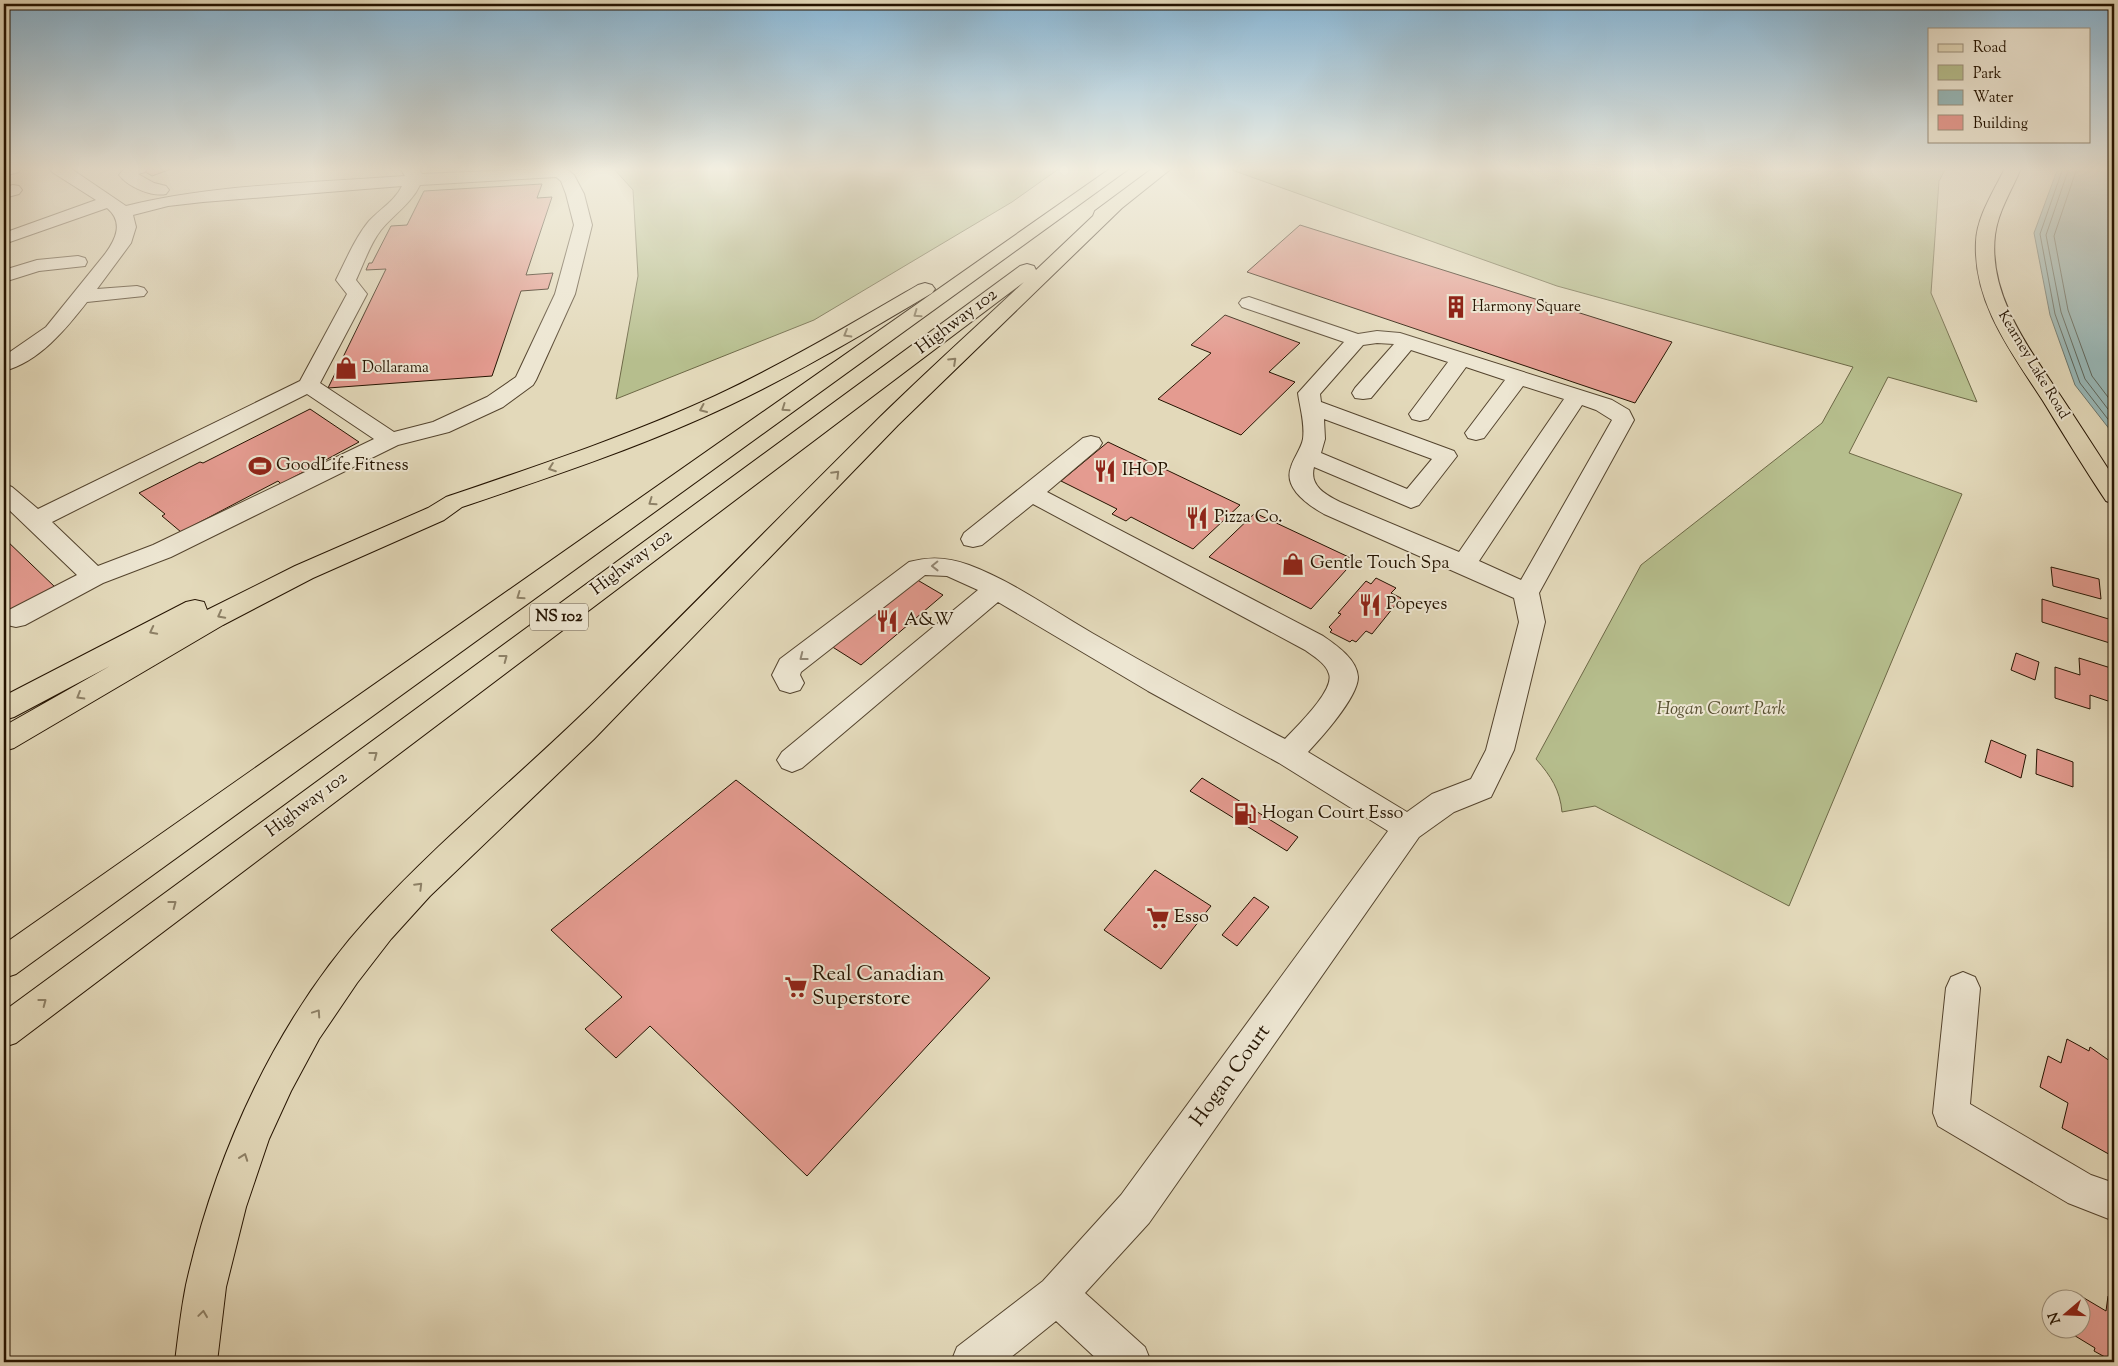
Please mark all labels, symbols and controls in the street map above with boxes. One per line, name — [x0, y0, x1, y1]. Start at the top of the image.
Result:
legend — [1928, 28, 2090, 142]
text: Road — [1973, 38, 2007, 59]
text: Park — [1973, 64, 2002, 85]
text: Water — [1973, 88, 2014, 109]
text: Building — [1973, 114, 2028, 135]
street label: Highway 102 — [911, 282, 1004, 361]
building icon: Harmony Square — [1443, 294, 1469, 320]
place label: Harmony Square — [1472, 297, 1581, 318]
street label: Kearney Lake Road — [1992, 307, 2074, 424]
one-way arrow — [913, 308, 923, 317]
one-way arrow — [843, 328, 852, 338]
shop icon: Dollarama — [333, 355, 359, 381]
place label: Dollarama — [362, 358, 429, 379]
one-way arrow — [947, 358, 956, 367]
one-way arrow — [699, 402, 708, 413]
one-way arrow — [781, 402, 790, 411]
sports icon: GoodLife Fitness — [247, 453, 273, 479]
place label: GoodLife Fitness — [276, 453, 409, 479]
restaurant icon: IHOP — [1092, 458, 1118, 484]
place label: IHOP — [1122, 458, 1168, 484]
one-way arrow — [548, 462, 557, 472]
one-way arrow — [830, 470, 839, 479]
one-way arrow — [648, 496, 658, 505]
restaurant icon: Pizza Co. — [1184, 505, 1210, 531]
place label: Pizza Co. — [1214, 505, 1283, 531]
street label: Highway 102 — [586, 523, 679, 602]
shop icon: Gentle Touch Spa — [1280, 551, 1306, 577]
place label: Gentle Touch Spa — [1310, 551, 1450, 577]
one-way arrow — [930, 560, 938, 571]
one-way arrow — [516, 590, 525, 599]
restaurant icon: Popeyes — [1357, 592, 1383, 618]
place label: Popeyes — [1386, 592, 1447, 618]
road number: NS 102 — [530, 604, 588, 630]
restaurant icon: A&W — [874, 608, 900, 634]
place label: A&W — [904, 608, 954, 634]
one-way arrow — [218, 609, 227, 619]
one-way arrow — [150, 625, 159, 635]
one-way arrow — [800, 651, 809, 659]
one-way arrow — [498, 655, 508, 664]
one-way arrow — [77, 689, 86, 699]
park label: Hogan Court Park — [1656, 697, 1786, 723]
one-way arrow — [368, 752, 378, 761]
street label: Highway 102 — [261, 765, 354, 844]
fuel station icon: Hogan Court Esso — [1232, 801, 1258, 827]
place label: Hogan Court Esso — [1262, 801, 1404, 827]
one-way arrow — [413, 883, 422, 892]
one-way arrow — [167, 902, 176, 910]
supermarket icon: Esso — [1145, 905, 1171, 931]
place label: Esso — [1174, 905, 1209, 931]
place label: Real Canadian Superstore — [812, 960, 944, 1014]
supermarket icon: Real Canadian Superstore — [783, 974, 809, 1000]
one-way arrow — [37, 999, 46, 1007]
one-way arrow — [311, 1009, 320, 1018]
street label: Hogan Court — [1184, 1019, 1278, 1133]
one-way arrow — [238, 1154, 248, 1162]
north arrow — [2040, 1288, 2090, 1338]
text: N — [2044, 1309, 2067, 1326]
one-way arrow — [197, 1310, 207, 1318]

